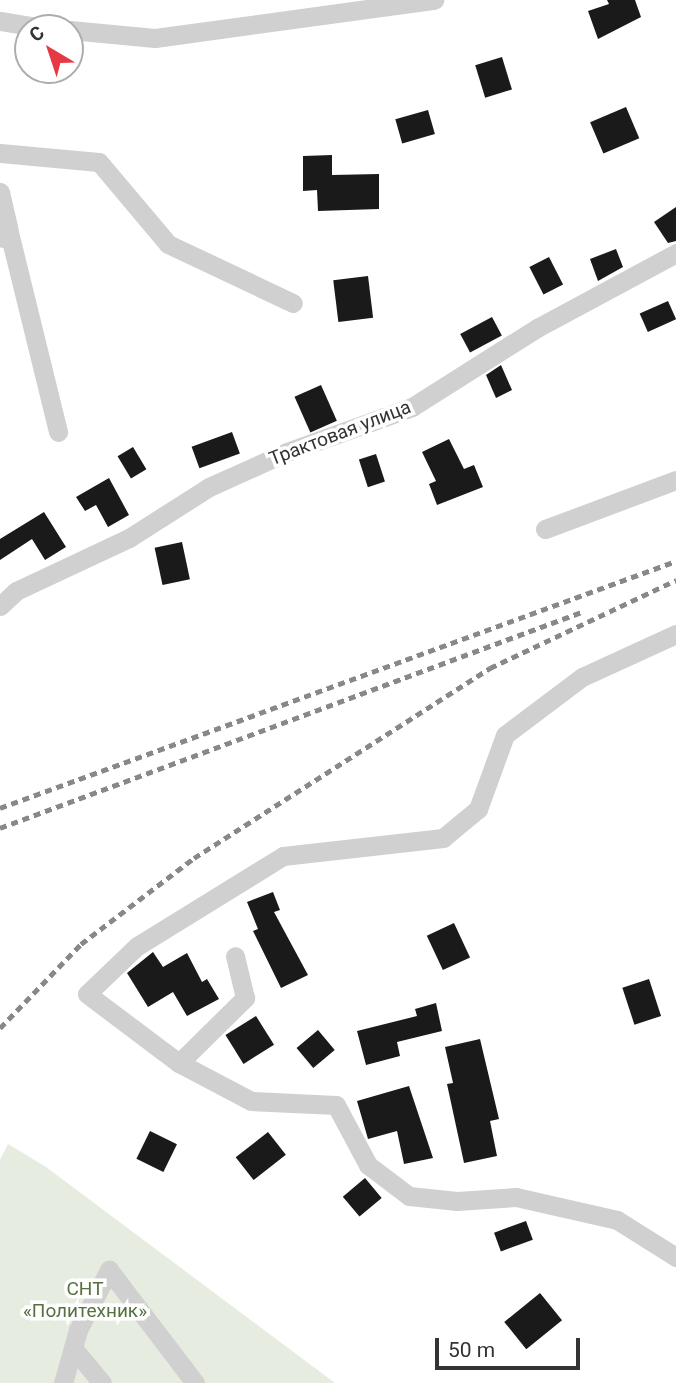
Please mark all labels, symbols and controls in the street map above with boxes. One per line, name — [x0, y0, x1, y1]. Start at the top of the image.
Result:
north arrow — [14, 14, 84, 84]
text: С — [25, 21, 49, 47]
street label: Трактовая улица — [266, 396, 414, 470]
park label: СНТ «Политехник» — [23, 1278, 147, 1322]
scale bar — [438, 1324, 583, 1368]
text: 50 m — [448, 1338, 495, 1362]

